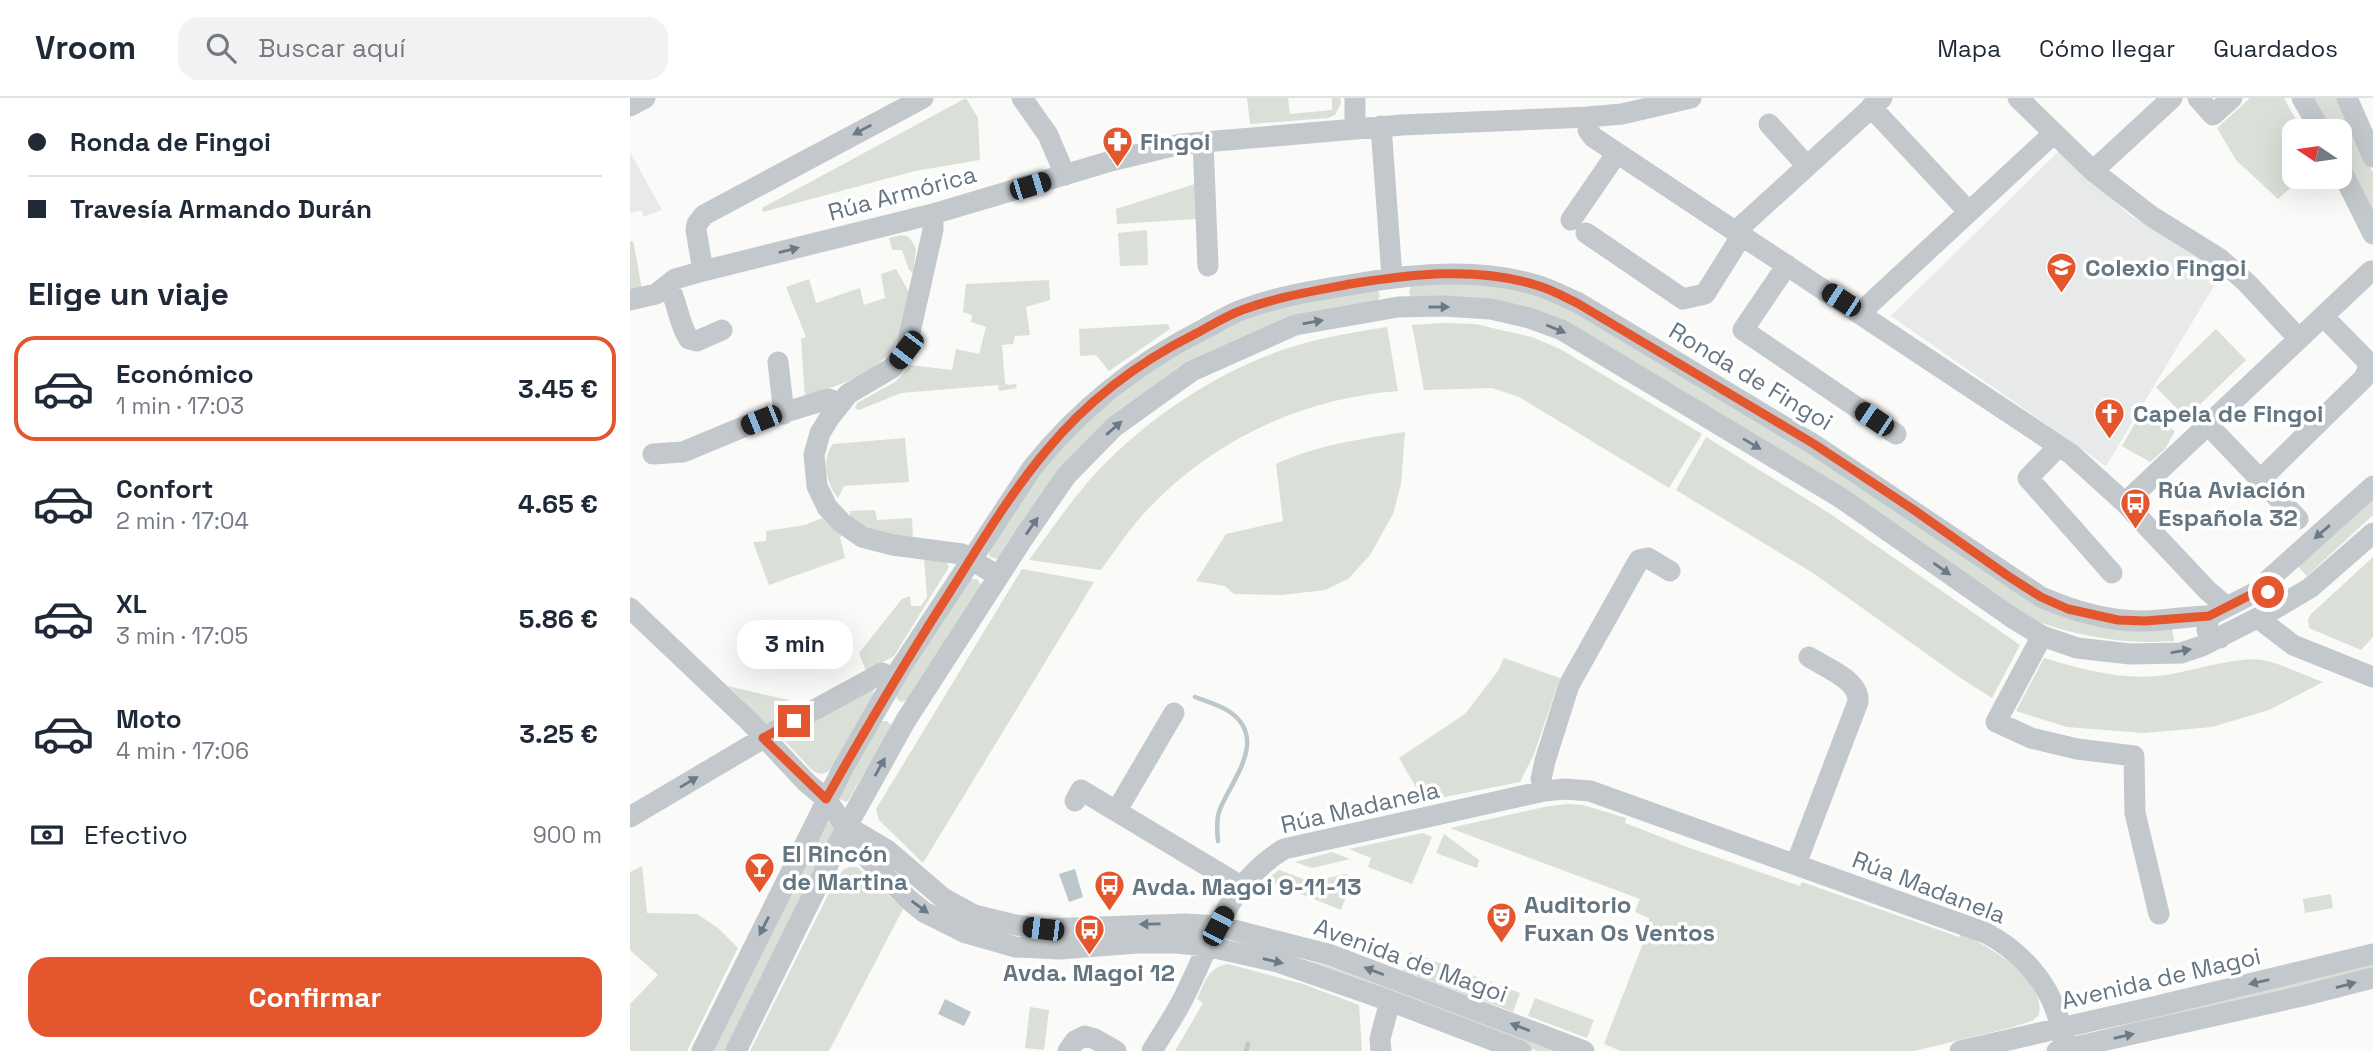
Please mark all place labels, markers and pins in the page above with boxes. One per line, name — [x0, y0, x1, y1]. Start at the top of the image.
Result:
pharmacy icon: Fingoi — [1100, 124, 1134, 168]
place label: Fingoi — [1140, 126, 1210, 157]
school or university icon: Colexio Fingoi — [2045, 250, 2079, 294]
place label: Colexio Fingoi — [2085, 252, 2246, 283]
church icon: Capela de Fingoi — [2093, 396, 2127, 440]
place label: Capela de Fingoi — [2133, 398, 2323, 429]
place label: Rúa Aviación Española 32 — [2158, 474, 2306, 533]
bus stop icon: Rúa Aviación Española 32 — [2118, 486, 2152, 530]
place label: El Rincón de Martina — [782, 838, 908, 897]
bar icon: El Rincón de Martina — [742, 850, 776, 894]
bus stop icon: Avda. Magoi 9-11-13 — [1092, 869, 1126, 913]
place label: Avda. Magoi 9-11-13 — [1132, 871, 1362, 902]
place label: Auditorio Fuxan Os Ventos — [1524, 889, 1715, 948]
theatre icon: Auditorio Fuxan Os Ventos — [1484, 901, 1518, 945]
bus stop icon: Avda. Magoi 12 — [1072, 913, 1106, 957]
place label: Avda. Magoi 12 — [1003, 957, 1175, 988]

